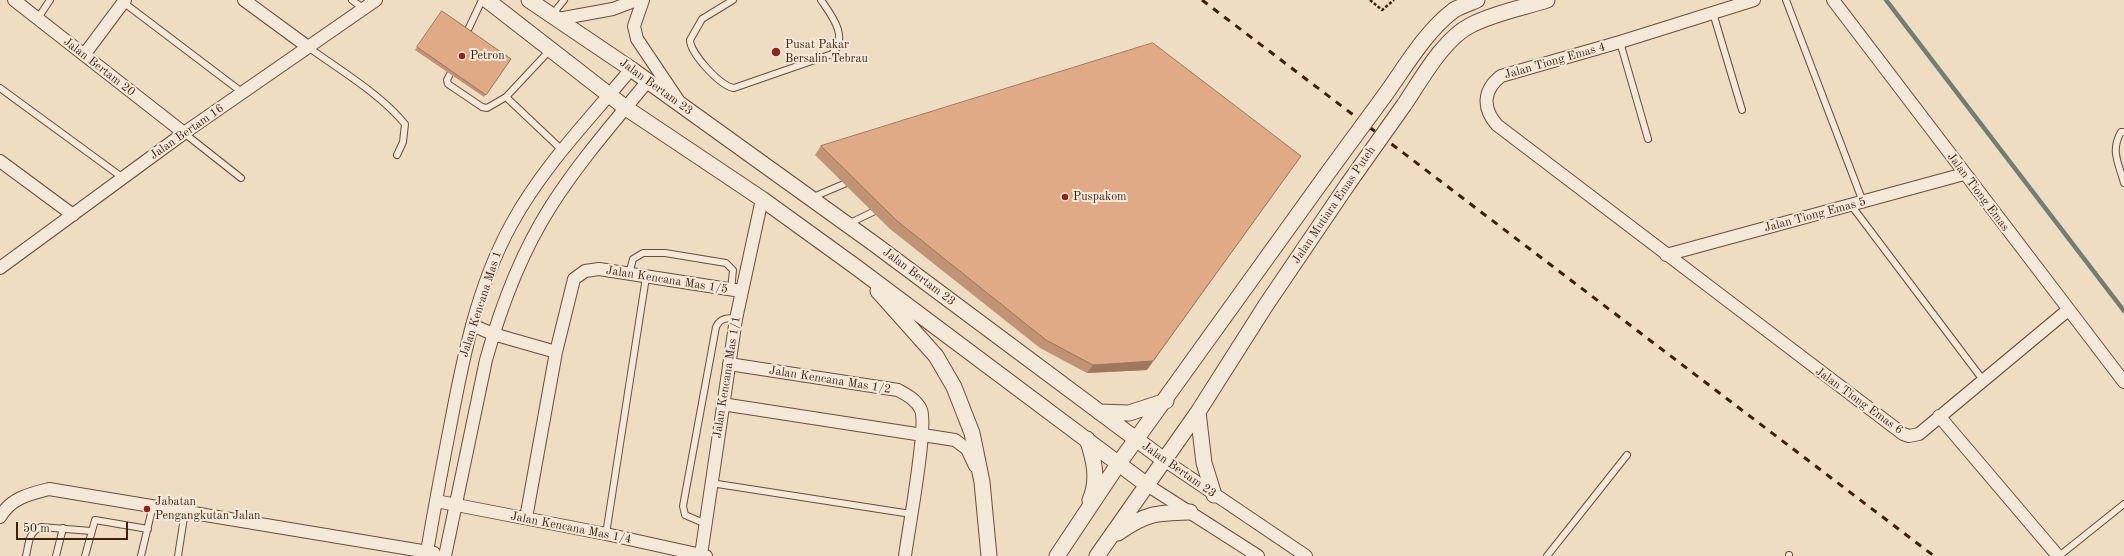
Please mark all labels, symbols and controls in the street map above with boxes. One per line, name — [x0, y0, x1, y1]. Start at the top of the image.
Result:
street label: Jalan Bertam 20 — [60, 35, 138, 99]
place label: Pusat Pakar Bersalin Tebrau — [785, 38, 868, 66]
street label: Jalan Tiong Emas 4 — [1503, 40, 1607, 82]
marker: Pusat Pakar Bersalin Tebrau — [770, 46, 782, 58]
place label: Petron — [470, 49, 505, 63]
marker: Petron — [457, 51, 467, 61]
street label: Jalan Bertam 23 — [617, 56, 695, 118]
street label: Jalan Bertam 16 — [147, 101, 227, 163]
street label: Jalan Mutiara Emas Puteh — [1289, 144, 1379, 266]
street label: Jalan Tiong Emas — [1944, 150, 2012, 234]
place label: Puspakom — [1073, 190, 1127, 204]
marker: Puspakom — [1060, 192, 1070, 202]
street label: Jalan Tiong Emas 5 — [1763, 194, 1867, 236]
street label: Jalan Bertam 23 — [880, 245, 958, 309]
street label: Jalan Kencana Mas 1 — [457, 249, 505, 359]
street label: Jalan Kencana Mas 1/5 — [605, 263, 729, 297]
street label: Jalan Kencana Mas 1/1 — [710, 315, 744, 439]
street label: Jalan Kencana Mas 1/2 — [768, 363, 892, 397]
street label: Jalan Tiong Emas 6 — [1812, 364, 1906, 438]
street label: Jalan Bertam 23 — [1139, 439, 1219, 501]
place label: Jabatan Pengangkutan Jalan — [155, 495, 261, 523]
marker: Jabatan Pengangkutan Jalan — [142, 504, 152, 514]
street label: Jalan Kencana Mas 1/4 — [509, 509, 633, 547]
scale bar — [18, 514, 130, 540]
text: 50 m — [23, 523, 50, 535]

